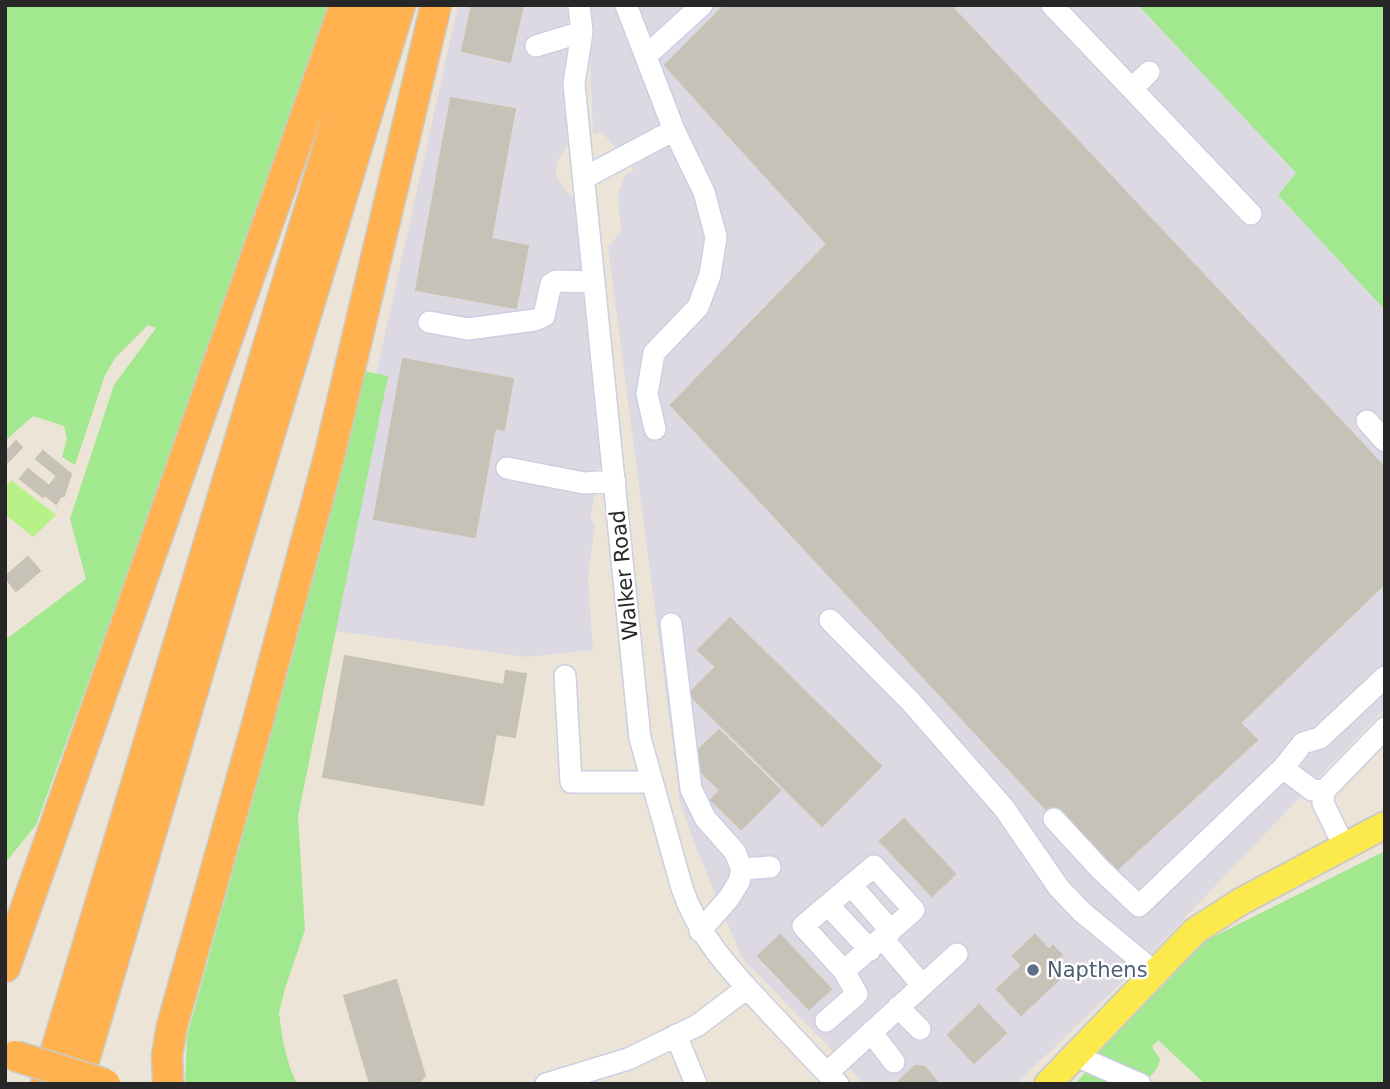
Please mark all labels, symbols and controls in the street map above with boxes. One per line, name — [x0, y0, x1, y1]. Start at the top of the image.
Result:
street label: Walker Road — [605, 509, 643, 641]
place label: Napthens — [1047, 958, 1148, 982]
marker: Napthens — [1025, 962, 1041, 978]

